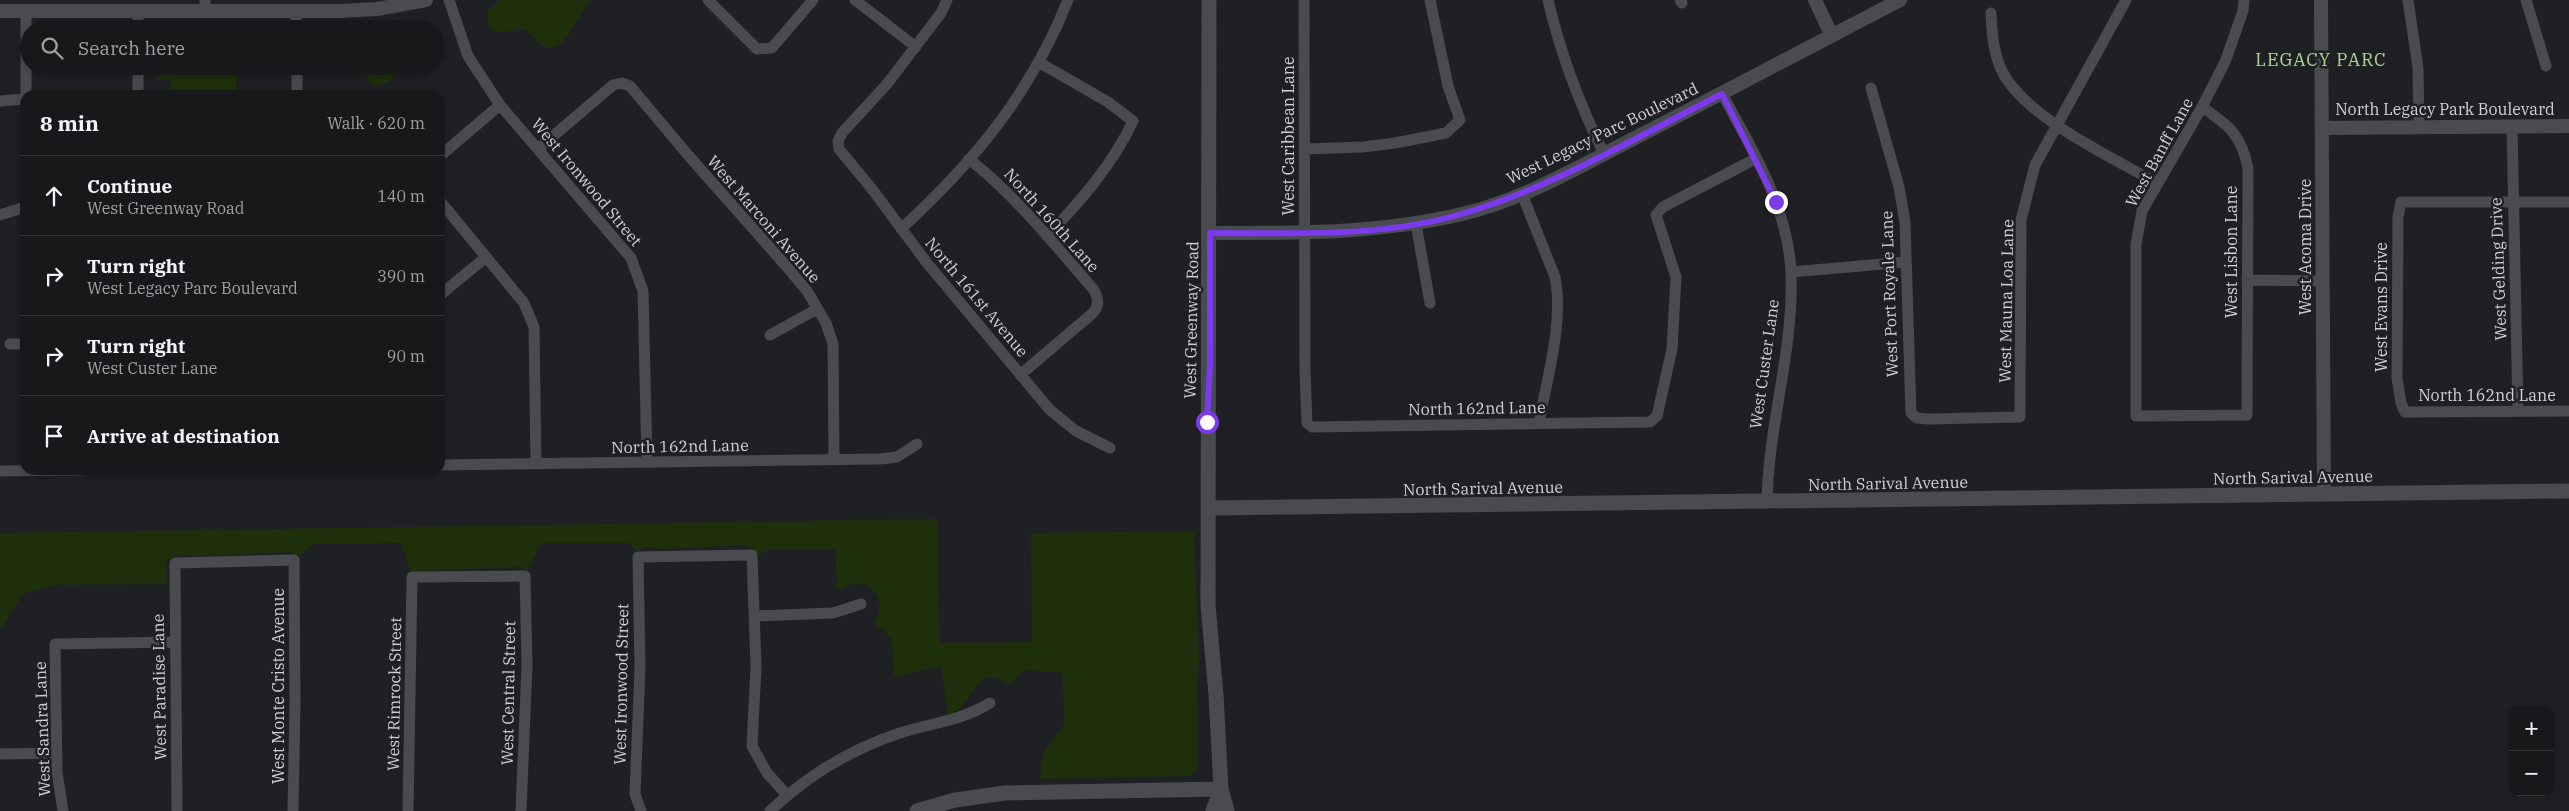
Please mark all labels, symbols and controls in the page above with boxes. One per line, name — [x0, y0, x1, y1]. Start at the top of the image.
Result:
search box — [20, 20, 445, 75]
icon: search — [38, 34, 66, 62]
text: Search here — [78, 36, 185, 60]
district label: LEGACY PARC — [2255, 48, 2387, 71]
street label: West Caribbean Lane — [1278, 56, 1298, 216]
street label: West Legacy Parc Boulevard — [1503, 78, 1701, 188]
street label: West Banff Lane — [2121, 94, 2197, 210]
street label: North Legacy Park Boulevard — [2335, 99, 2555, 119]
text: 8 min — [40, 109, 99, 137]
text: Walk · 620 m — [327, 113, 425, 133]
street label: West Ironwood Street — [528, 114, 647, 250]
street label: West Marconi Avenue — [703, 151, 825, 287]
street label: North 160th Lane — [1000, 164, 1104, 276]
text: Continue — [87, 174, 172, 198]
street label: West Acoma Drive — [2295, 179, 2315, 315]
icon: ahead — [40, 182, 68, 210]
text: 140 m — [377, 186, 425, 206]
street label: West Lisbon Lane — [2221, 186, 2241, 318]
route end — [1765, 191, 1788, 214]
street label: West Gelding Drive — [2486, 197, 2510, 341]
text: West Greenway Road — [87, 198, 245, 218]
street label: West Port Royale Lane — [1876, 211, 1902, 377]
street label: West Mauna Loa Lane — [1995, 219, 2017, 383]
street label: North 161st Avenue — [921, 233, 1033, 361]
street label: West Greenway Road — [1180, 241, 1202, 399]
street label: West Evans Drive — [2371, 242, 2391, 372]
text: Turn right — [87, 254, 185, 278]
icon: right — [40, 262, 68, 290]
text: 390 m — [377, 266, 425, 286]
text: West Legacy Parc Boulevard — [87, 278, 298, 298]
street label: West Custer Lane — [1745, 298, 1783, 430]
text: Turn right — [87, 334, 185, 358]
icon: right — [40, 342, 68, 370]
text: 90 m — [387, 346, 425, 366]
text: West Custer Lane — [87, 358, 217, 378]
street label: North 162nd Lane — [2418, 385, 2556, 405]
street label: North 162nd Lane — [1408, 397, 1546, 419]
route start — [1196, 411, 1219, 434]
icon: arrive — [40, 422, 68, 450]
text: Arrive at destination — [87, 424, 280, 448]
street label: North 162nd Lane — [611, 435, 749, 457]
street label: North Sarival Avenue — [2213, 466, 2373, 488]
street label: North Sarival Avenue — [1808, 472, 1968, 494]
street label: North Sarival Avenue — [1403, 477, 1563, 499]
street label: West Monte Cristo Avenue — [268, 588, 288, 784]
street label: West Ironwood Street — [610, 603, 632, 765]
street label: West Paradise Lane — [148, 614, 170, 760]
street label: West Rimrock Street — [383, 617, 405, 771]
street label: West Central Street — [497, 620, 519, 765]
street label: West Sandra Lane — [30, 661, 54, 797]
map controls — [2509, 706, 2554, 796]
button: + — [2509, 706, 2554, 751]
button: − — [2509, 751, 2554, 796]

